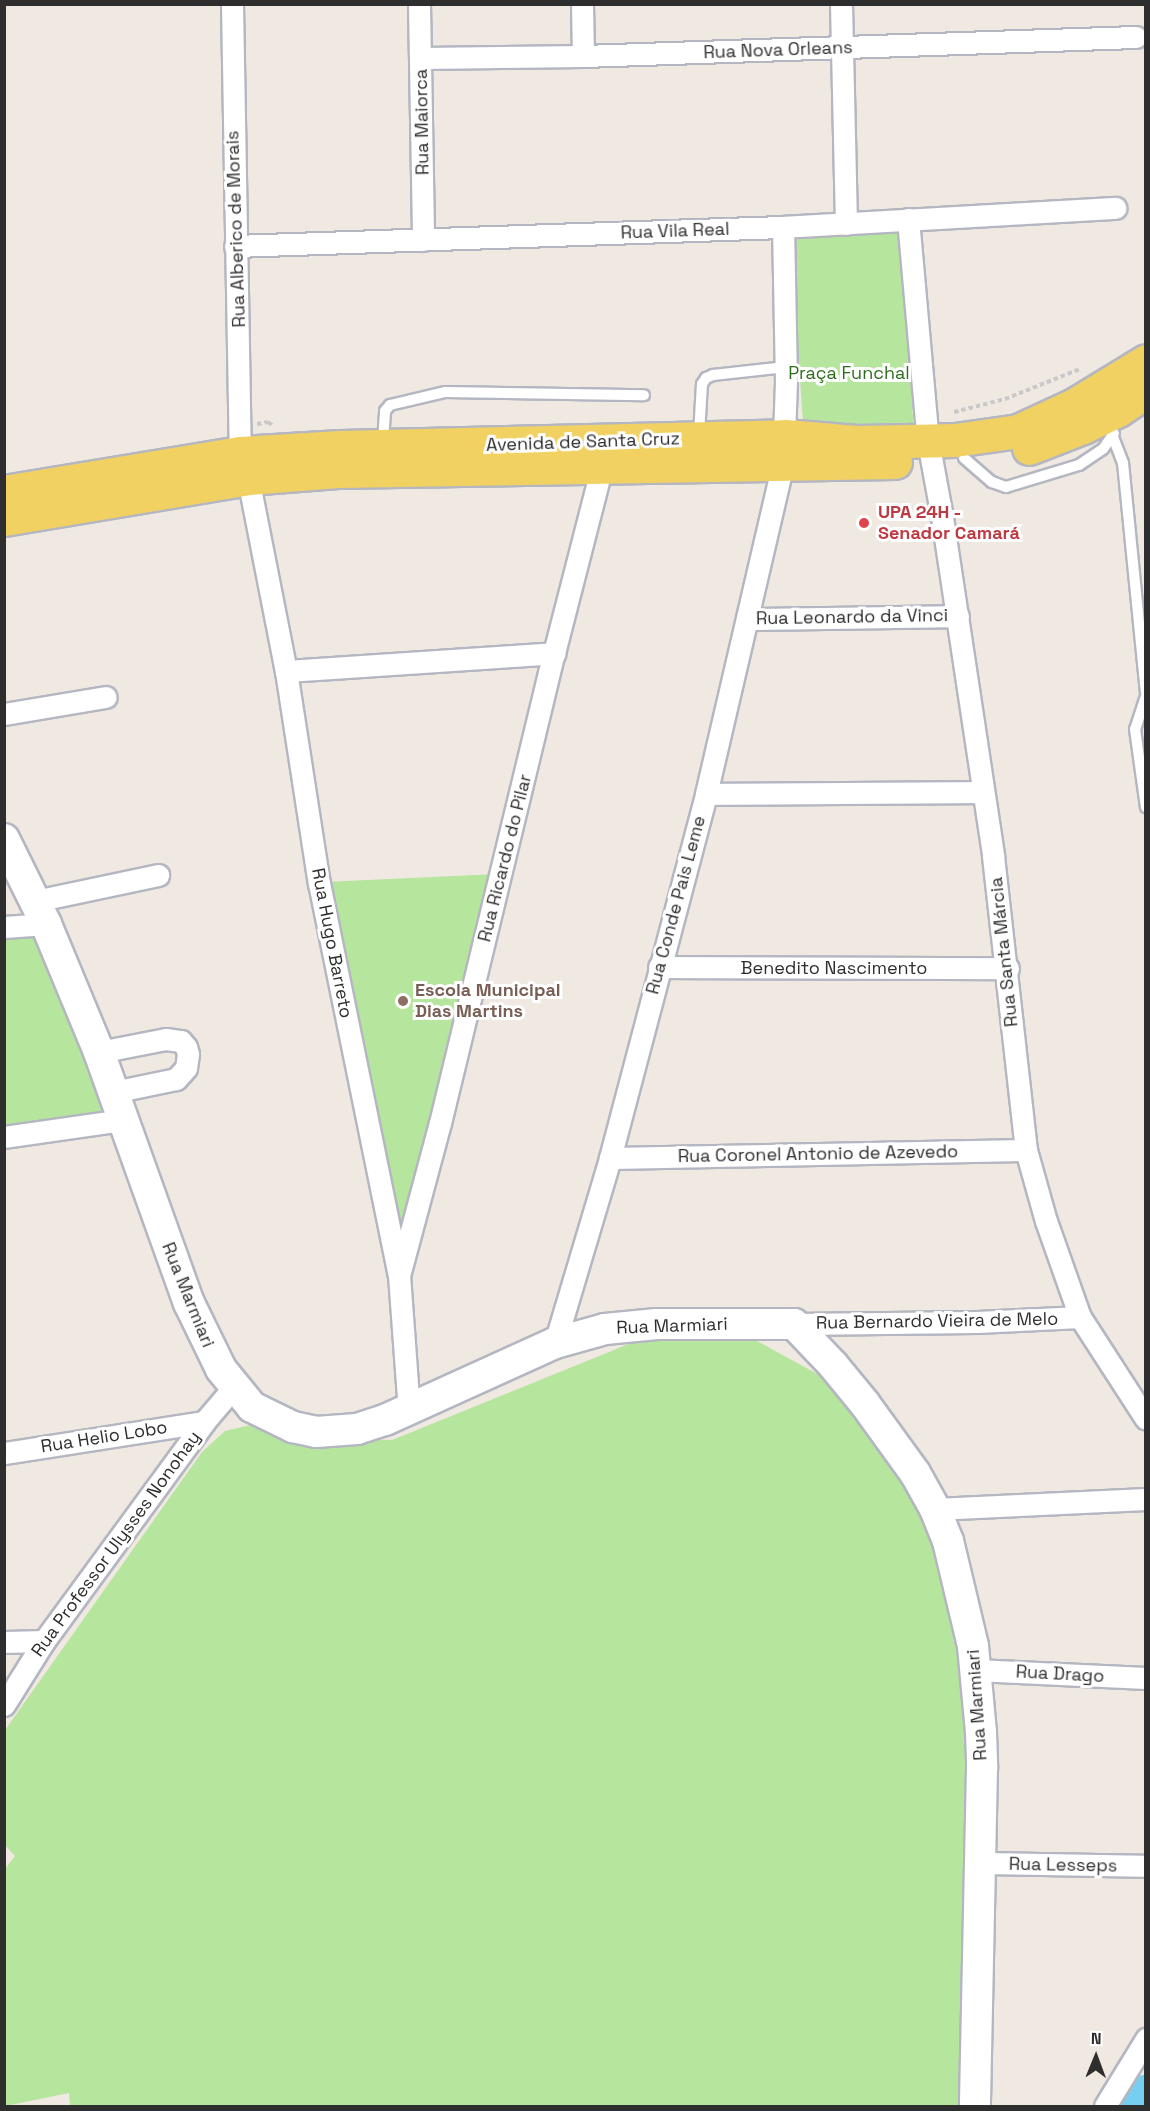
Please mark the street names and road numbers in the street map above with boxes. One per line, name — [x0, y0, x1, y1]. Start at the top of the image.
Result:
street label: Rua Nova Orleans — [703, 37, 853, 63]
street label: Rua Maiorca — [410, 69, 434, 175]
street label: Rua Alberico de Morais — [222, 130, 250, 328]
street label: Rua Vila Real — [620, 218, 730, 244]
street label: Avenida de Santa Cruz — [486, 428, 680, 456]
street label: Rua Leonardo da Vinci — [756, 605, 948, 629]
street label: Rua Ricardo do Pilar — [474, 772, 536, 944]
street label: Rua Conde Pais Leme — [642, 813, 710, 997]
street label: Rua Hugo Barreto — [307, 866, 357, 1020]
street label: Rua Santa Márcia — [985, 876, 1023, 1028]
street label: Benedito Nascimento — [741, 957, 927, 979]
street label: Rua Coronel Antonio de Azevedo — [677, 1141, 959, 1167]
street label: Rua Marmiari — [157, 1239, 219, 1351]
street label: Rua Bernardo Vieira de Melo — [816, 1308, 1058, 1334]
street label: Rua Marmiari — [616, 1313, 728, 1339]
street label: Rua Helio Lobo — [39, 1416, 169, 1458]
street label: Rua Professor Ulysses Nonohay — [27, 1427, 205, 1661]
street label: Rua Marmiari — [962, 1649, 992, 1761]
street label: Rua Drago — [1015, 1661, 1105, 1687]
street label: Rua Lesseps — [1009, 1853, 1117, 1877]

